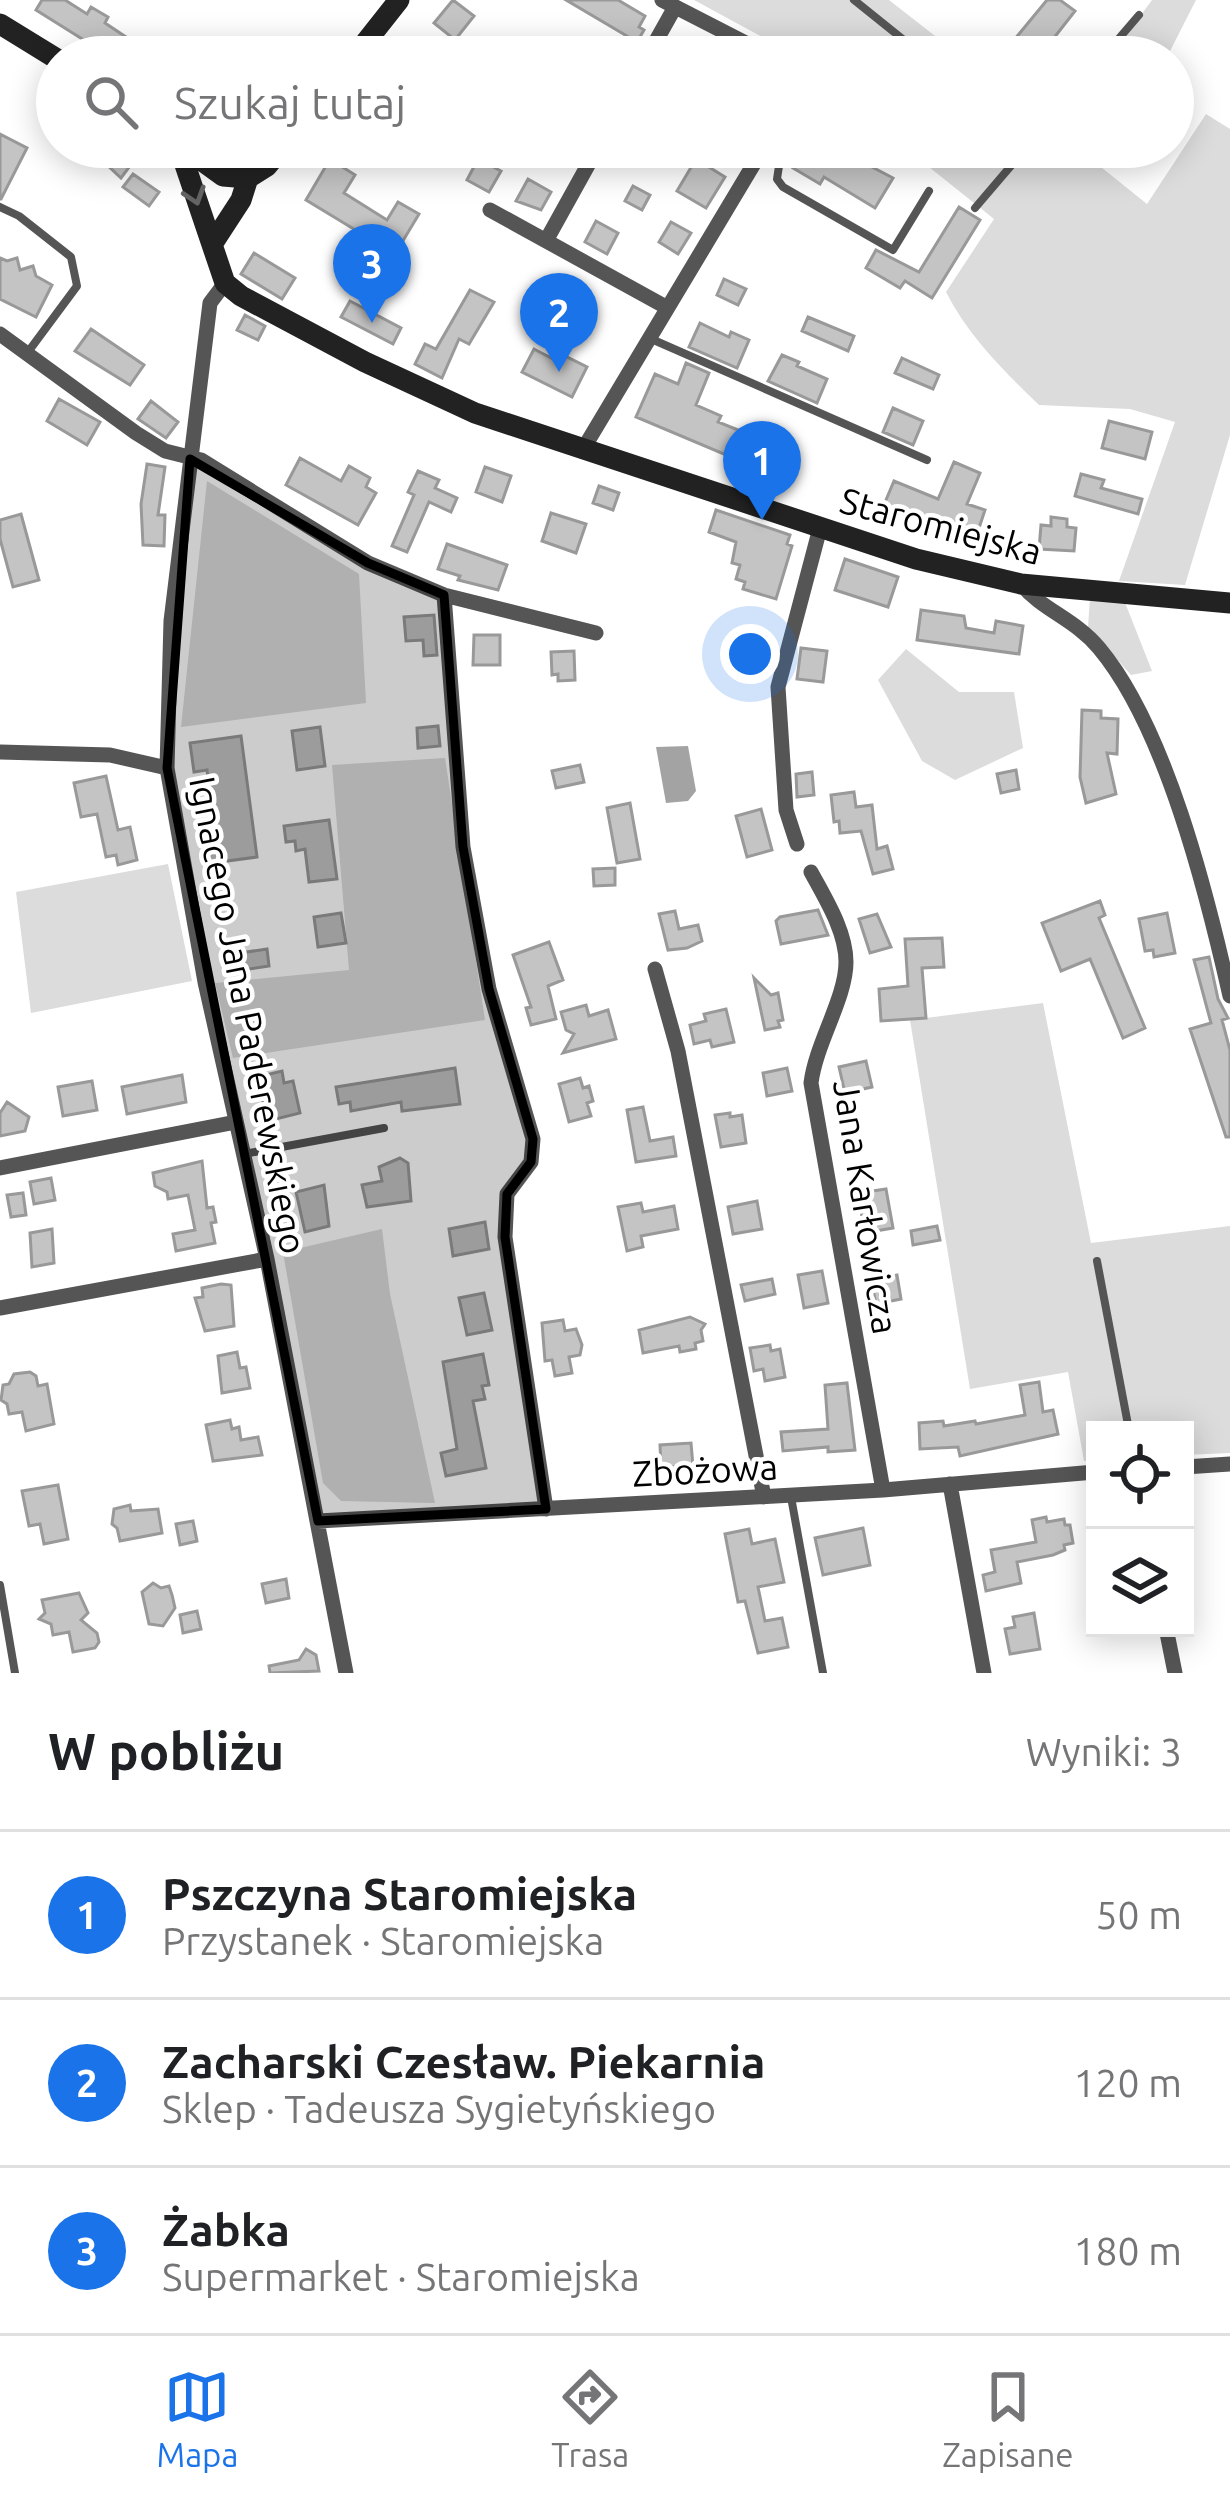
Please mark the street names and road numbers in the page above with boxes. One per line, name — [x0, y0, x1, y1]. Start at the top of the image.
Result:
street label: Staromiejska — [836, 479, 1046, 572]
street label: Ignacego Jana Paderewskiego — [182, 773, 315, 1257]
street label: Jana Karłowicza — [826, 1077, 907, 1337]
street label: Zbożowa — [631, 1445, 779, 1494]

